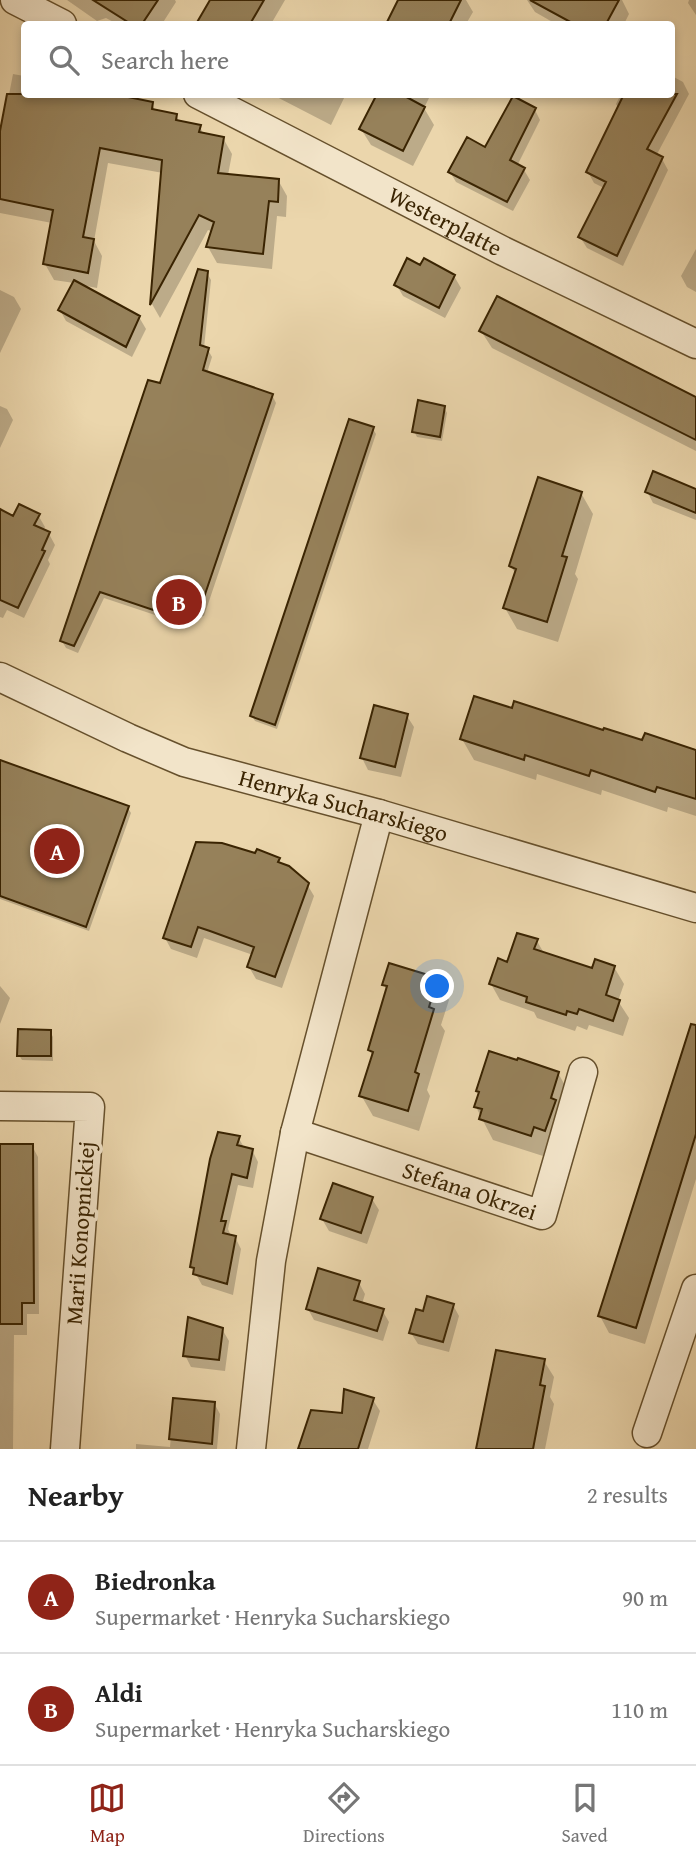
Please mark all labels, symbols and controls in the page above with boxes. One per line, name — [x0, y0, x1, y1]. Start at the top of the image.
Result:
search box — [21, 21, 675, 98]
text: Search here — [101, 40, 229, 79]
icon: search — [45, 41, 83, 79]
street label: Westerplatte — [383, 178, 508, 264]
pin: B — [156, 576, 202, 628]
street label: Henryka Sucharskiego — [235, 760, 452, 850]
pin: A — [34, 825, 80, 877]
your location — [420, 969, 454, 1003]
street label: Marii Konopnickiej — [57, 1140, 102, 1326]
street label: Stefana Okrzei — [398, 1153, 541, 1228]
text: Nearby — [28, 1473, 124, 1517]
text: 2 results — [587, 1478, 668, 1511]
text: Biedronka — [95, 1561, 216, 1600]
text: A — [44, 1581, 58, 1614]
text: 90 m — [622, 1581, 668, 1614]
text: Supermarket · Henryka Sucharskiego — [95, 1600, 450, 1633]
text: Aldi — [95, 1673, 143, 1712]
text: B — [44, 1693, 58, 1726]
text: 110 m — [611, 1693, 668, 1726]
text: Supermarket · Henryka Sucharskiego — [95, 1712, 450, 1745]
tab: Map — [88, 1779, 126, 1849]
tab: Directions — [303, 1779, 385, 1849]
tab: Saved — [562, 1779, 608, 1849]

